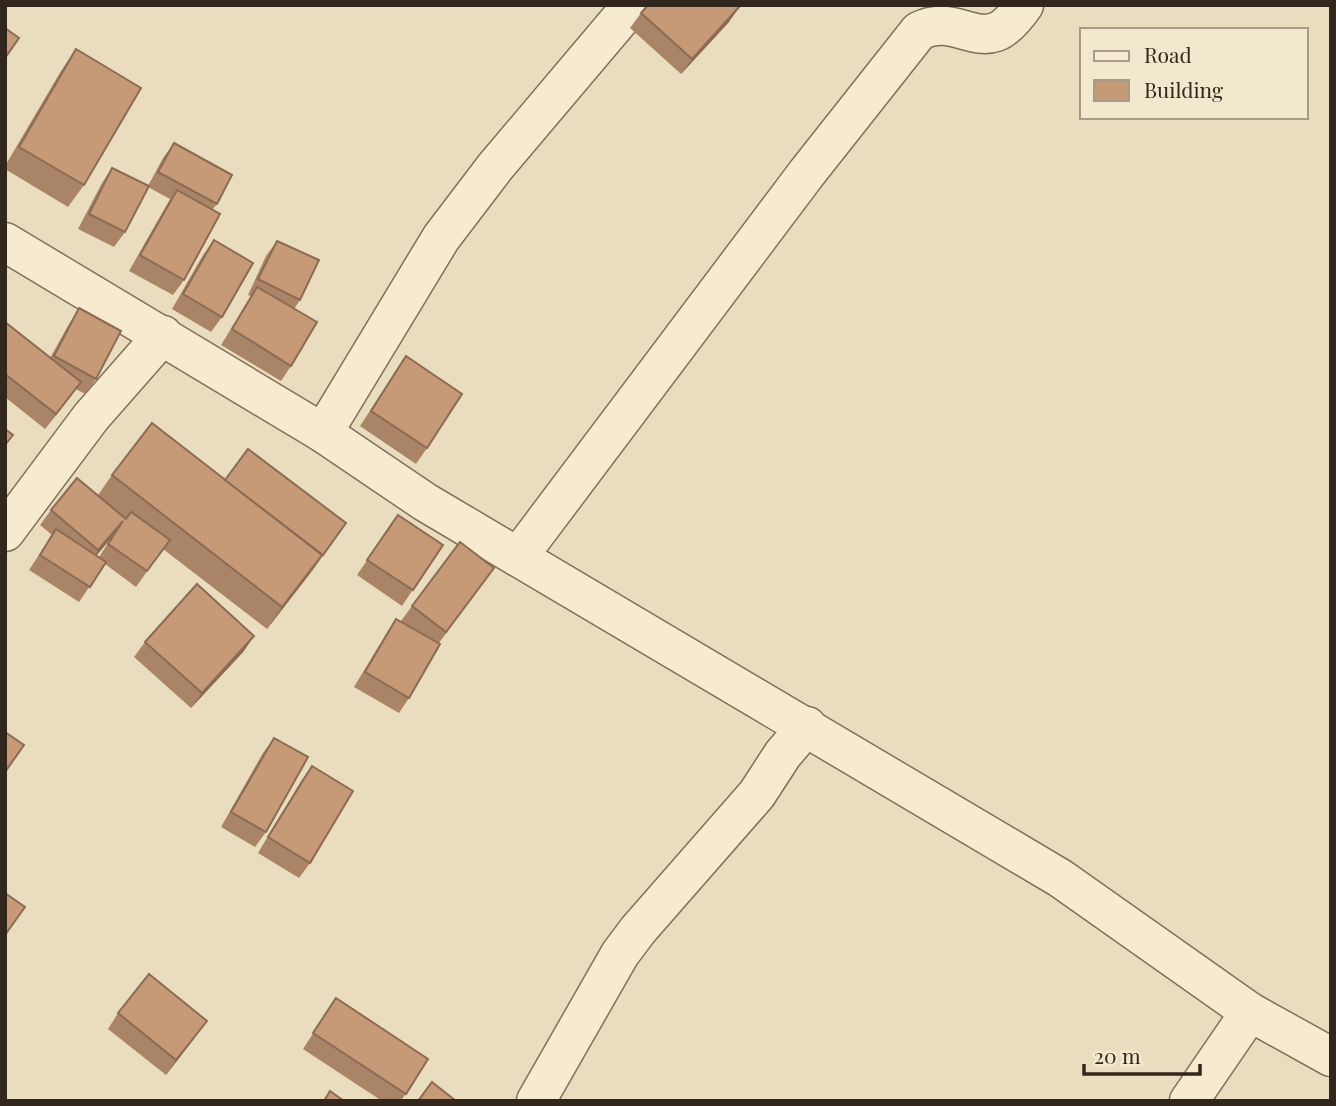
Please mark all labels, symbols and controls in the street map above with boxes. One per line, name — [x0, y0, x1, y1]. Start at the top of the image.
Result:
legend — [1080, 28, 1308, 119]
text: Road — [1144, 40, 1192, 68]
text: Building — [1144, 75, 1223, 103]
scale bar — [1084, 1032, 1200, 1076]
text: 20 m — [1094, 1041, 1141, 1069]

